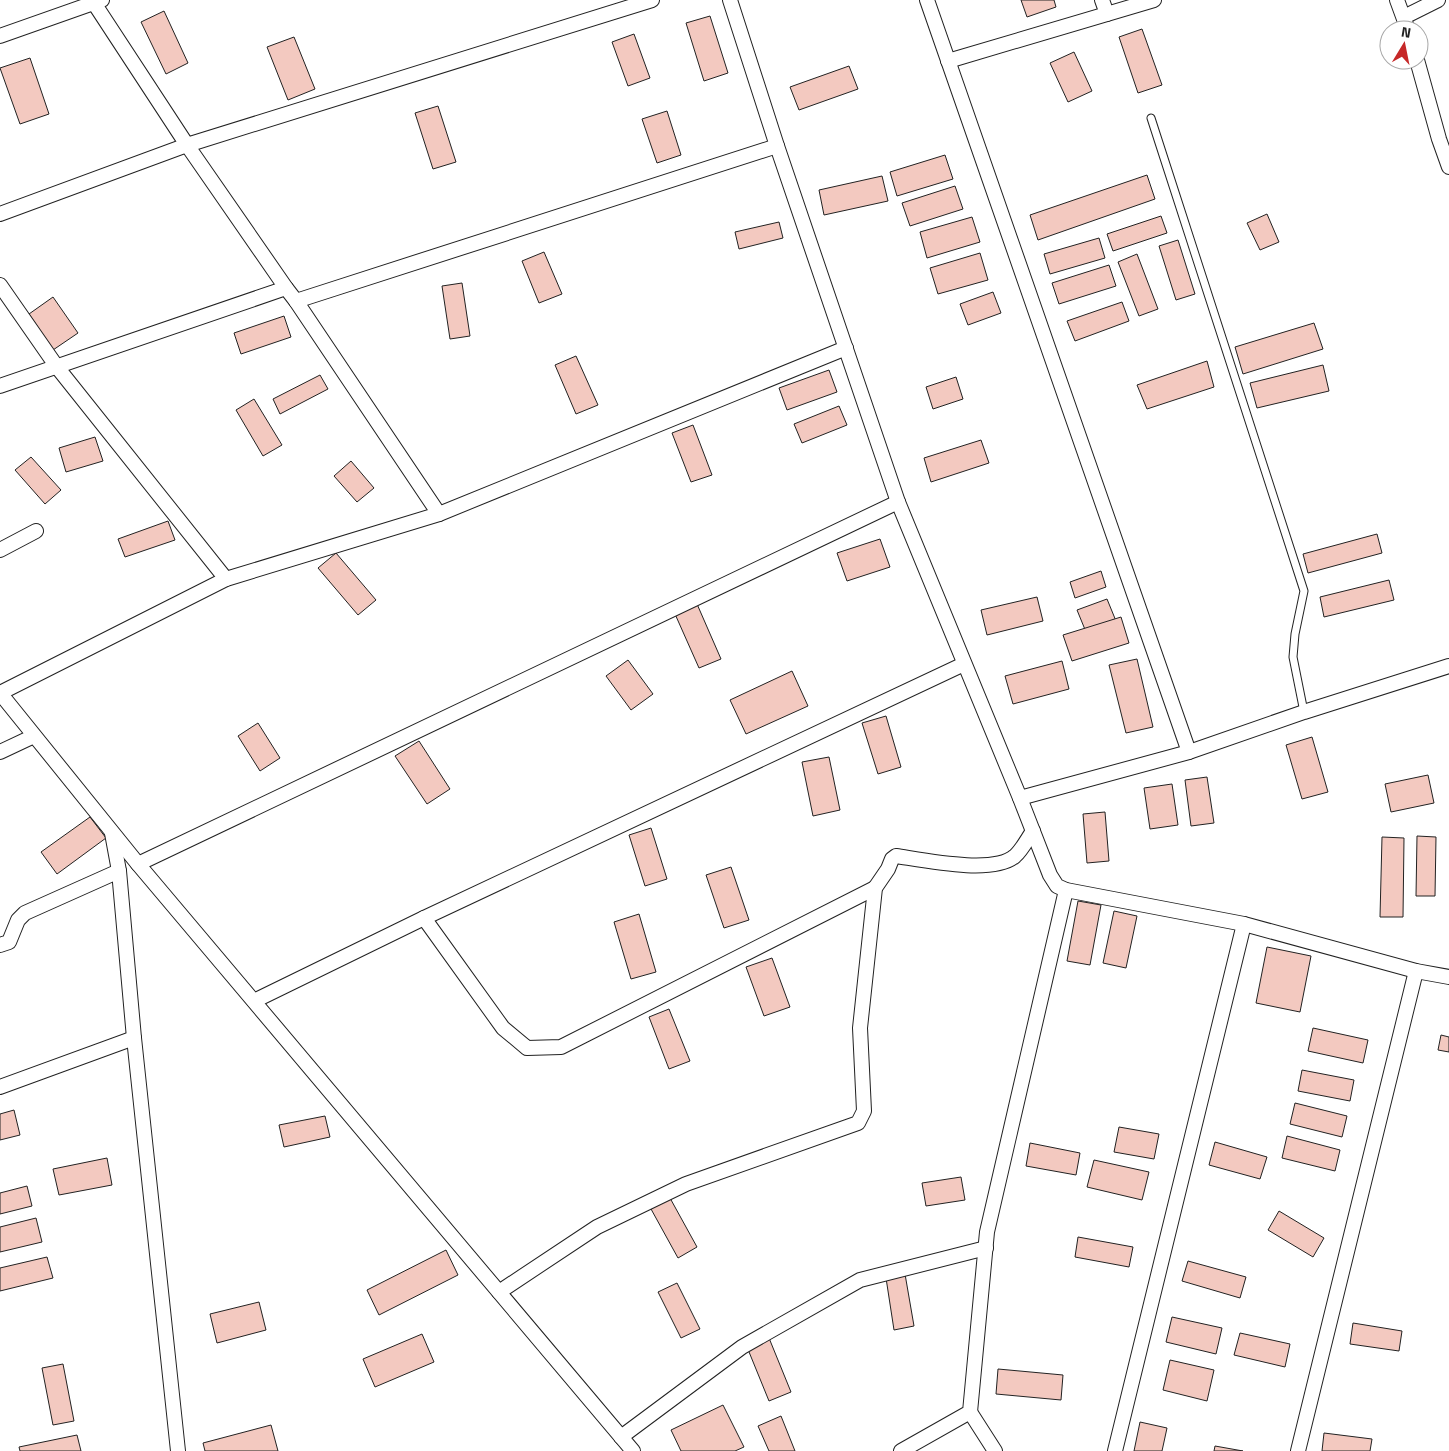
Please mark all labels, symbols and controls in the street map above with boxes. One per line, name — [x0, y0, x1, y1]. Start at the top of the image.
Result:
north arrow — [1379, 20, 1429, 70]
text: N — [1400, 21, 1413, 43]

